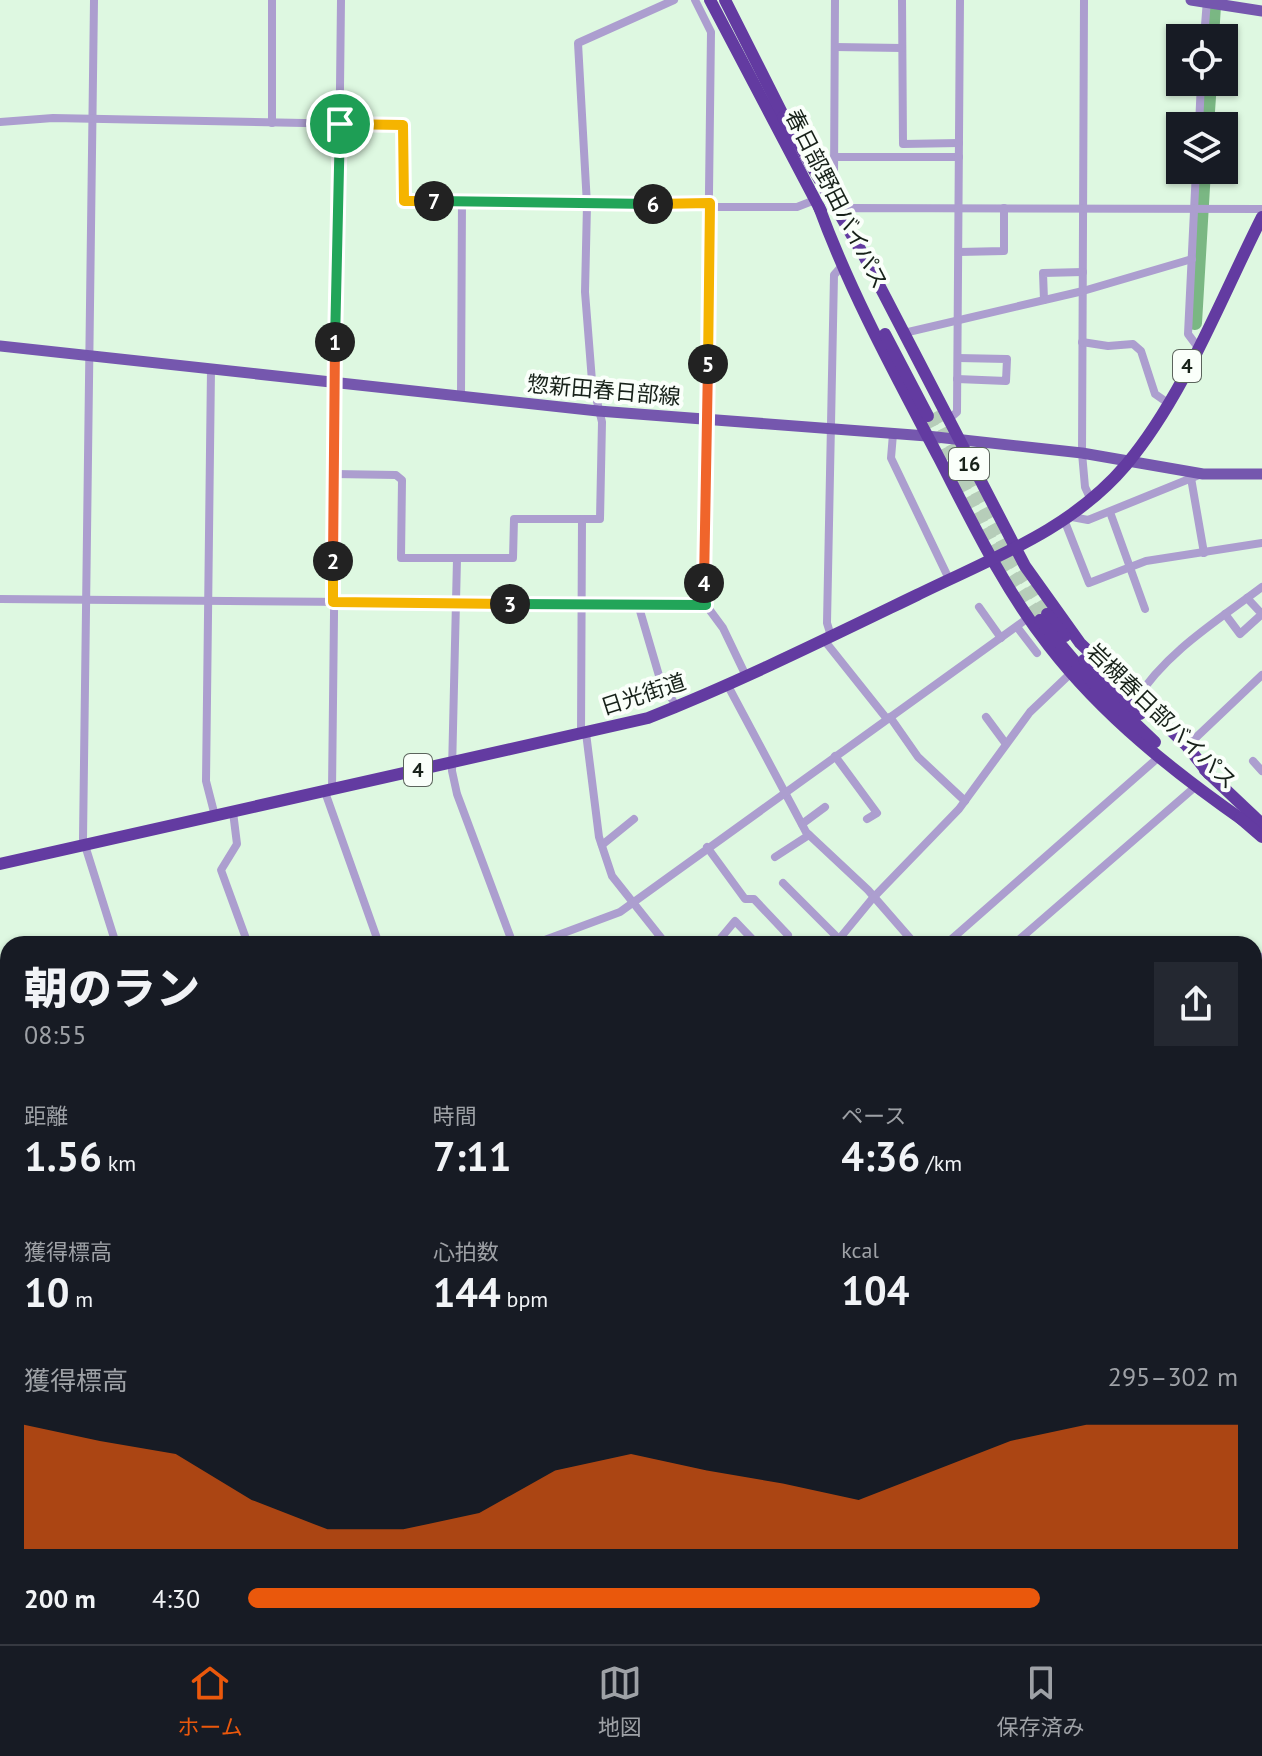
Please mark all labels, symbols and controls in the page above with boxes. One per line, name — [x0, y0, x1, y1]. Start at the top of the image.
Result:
map controls — [1166, 24, 1238, 184]
button: locate — [1166, 24, 1238, 96]
pin — [306, 90, 374, 158]
icon: arrive — [318, 102, 362, 146]
street label: 春日部野田バイパス — [780, 105, 894, 293]
button: layers — [1166, 112, 1238, 184]
pin: 7 — [414, 181, 454, 221]
pin: 6 — [633, 184, 673, 224]
text: 7 — [428, 187, 440, 215]
text: 6 — [647, 190, 659, 218]
pin: 1 — [315, 322, 355, 362]
text: 1 — [329, 328, 341, 356]
pin: 5 — [688, 344, 728, 384]
text: 5 — [702, 350, 714, 378]
road number: 4 — [1173, 350, 1201, 382]
street label: 惣新田春日部線 — [526, 369, 682, 411]
road number: 16 — [949, 448, 989, 480]
pin: 2 — [313, 541, 353, 581]
text: 2 — [327, 547, 339, 575]
pin: 4 — [684, 563, 724, 603]
text: 4 — [698, 569, 710, 597]
pin: 3 — [490, 584, 530, 624]
text: 3 — [504, 590, 516, 618]
street label: 岩槻春日部バイパス — [1081, 637, 1243, 795]
street label: 日光街道 — [597, 667, 689, 721]
road number: 4 — [404, 754, 432, 786]
text: 朝のラン — [24, 959, 200, 1016]
button: share — [1154, 962, 1238, 1046]
text: 08:55 — [24, 1018, 86, 1051]
text: 距離 — [24, 1102, 68, 1130]
text: 時間 — [433, 1102, 477, 1130]
text: ペース — [841, 1102, 906, 1130]
text: 1.56 — [24, 1130, 102, 1182]
text: 7:11 — [433, 1130, 511, 1182]
text: 4:36 — [841, 1130, 920, 1182]
text: km — [102, 1149, 136, 1177]
text: /km — [920, 1149, 962, 1177]
text: kcal — [841, 1236, 879, 1264]
text: 獲得標高 — [24, 1238, 112, 1266]
text: 心拍数 — [433, 1238, 499, 1266]
text: 104 — [841, 1264, 909, 1316]
text: 10 — [24, 1266, 69, 1318]
text: 144 — [433, 1266, 501, 1318]
text: m — [69, 1285, 93, 1313]
text: bpm — [501, 1285, 548, 1313]
text: 295–302 m — [1108, 1360, 1238, 1393]
text: 獲得標高 — [24, 1364, 128, 1397]
text: 200 m — [24, 1582, 96, 1615]
text: 4:30 — [152, 1582, 200, 1615]
tab: ホーム — [177, 1661, 243, 1741]
tab: 地図 — [598, 1661, 642, 1741]
tab: 保存済み — [997, 1661, 1085, 1741]

